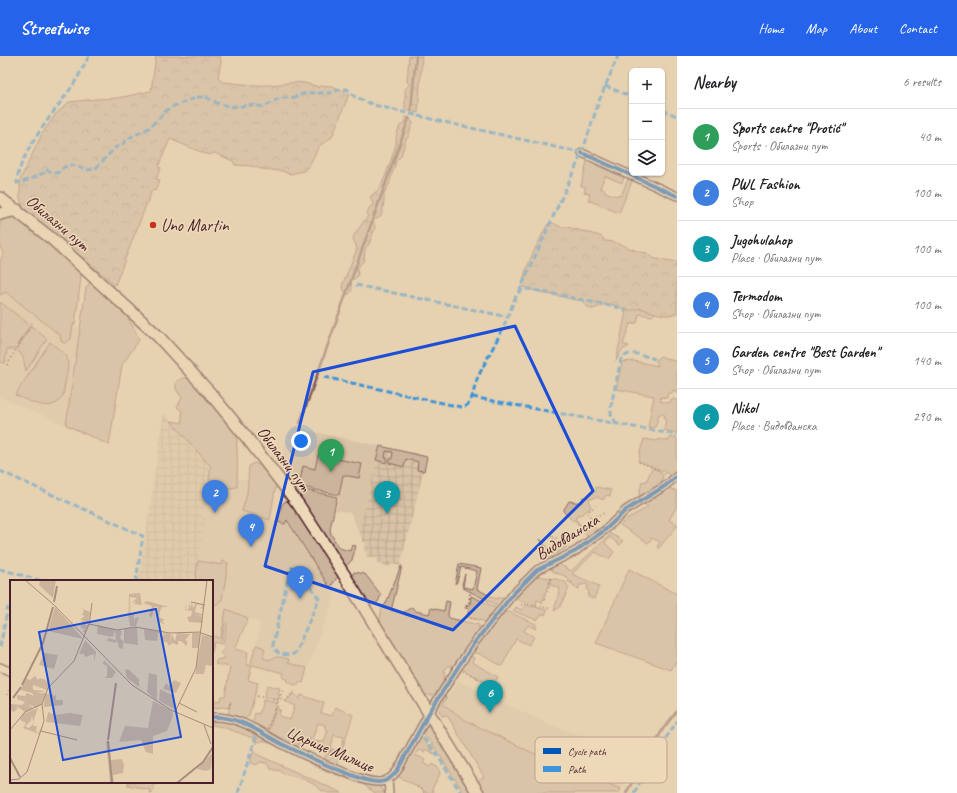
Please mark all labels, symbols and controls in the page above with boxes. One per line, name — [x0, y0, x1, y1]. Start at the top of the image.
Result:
text: Streetwise — [20, 16, 88, 40]
text: Home — [758, 20, 784, 37]
text: Map — [806, 20, 827, 37]
text: About — [849, 20, 877, 37]
text: Contact — [899, 20, 937, 37]
map controls — [629, 68, 665, 176]
button: + — [629, 68, 665, 104]
text: Nearby — [693, 72, 736, 93]
text: 6 results — [903, 74, 941, 90]
button: − — [629, 104, 665, 140]
text: Sports centre "Protić" — [731, 119, 843, 138]
text: 1 — [703, 129, 709, 145]
text: 40 m — [919, 129, 941, 145]
text: Sports · Обилазни пут — [731, 138, 828, 154]
button: layers — [629, 140, 665, 176]
text: PWL Fashion — [731, 175, 800, 194]
text: 2 — [703, 185, 709, 201]
text: 100 m — [913, 185, 941, 201]
street label: Обилазни пут — [22, 190, 94, 256]
text: Shop — [731, 194, 753, 210]
place label: Uno Martin — [161, 215, 230, 236]
marker: Uno Martin — [148, 220, 158, 230]
text: Jugohulahop — [731, 231, 792, 250]
text: 3 — [703, 241, 709, 257]
text: 100 m — [913, 241, 941, 257]
text: Place · Обилазни пут — [731, 250, 821, 266]
text: Termodom — [731, 287, 782, 306]
text: 4 — [703, 297, 709, 313]
text: 100 m — [913, 297, 941, 313]
text: Shop · Обилазни пут — [731, 306, 820, 322]
text: Garden centre "Best Garden" — [731, 343, 879, 362]
text: 5 — [703, 353, 709, 369]
text: 140 m — [913, 353, 941, 369]
text: Shop · Обилазни пут — [731, 362, 820, 378]
text: Nikol — [731, 399, 757, 418]
text: 6 — [703, 409, 709, 425]
text: 290 m — [913, 409, 941, 425]
text: Place · Видовданска — [731, 418, 817, 434]
street label: Обилазни пут — [253, 422, 316, 496]
your location — [291, 431, 311, 451]
pin: 1 — [318, 439, 344, 472]
pin: 2 — [202, 480, 228, 513]
pin: 3 — [374, 481, 400, 514]
street label: Видовданска — [531, 508, 604, 565]
pin: 4 — [238, 514, 264, 547]
pin: 5 — [287, 566, 313, 599]
inset map — [10, 580, 213, 783]
pin: 6 — [477, 680, 503, 713]
street label: Царице Милице — [283, 721, 378, 777]
legend — [535, 737, 667, 783]
text: Cycle path — [568, 744, 607, 758]
text: Path — [568, 762, 587, 776]

